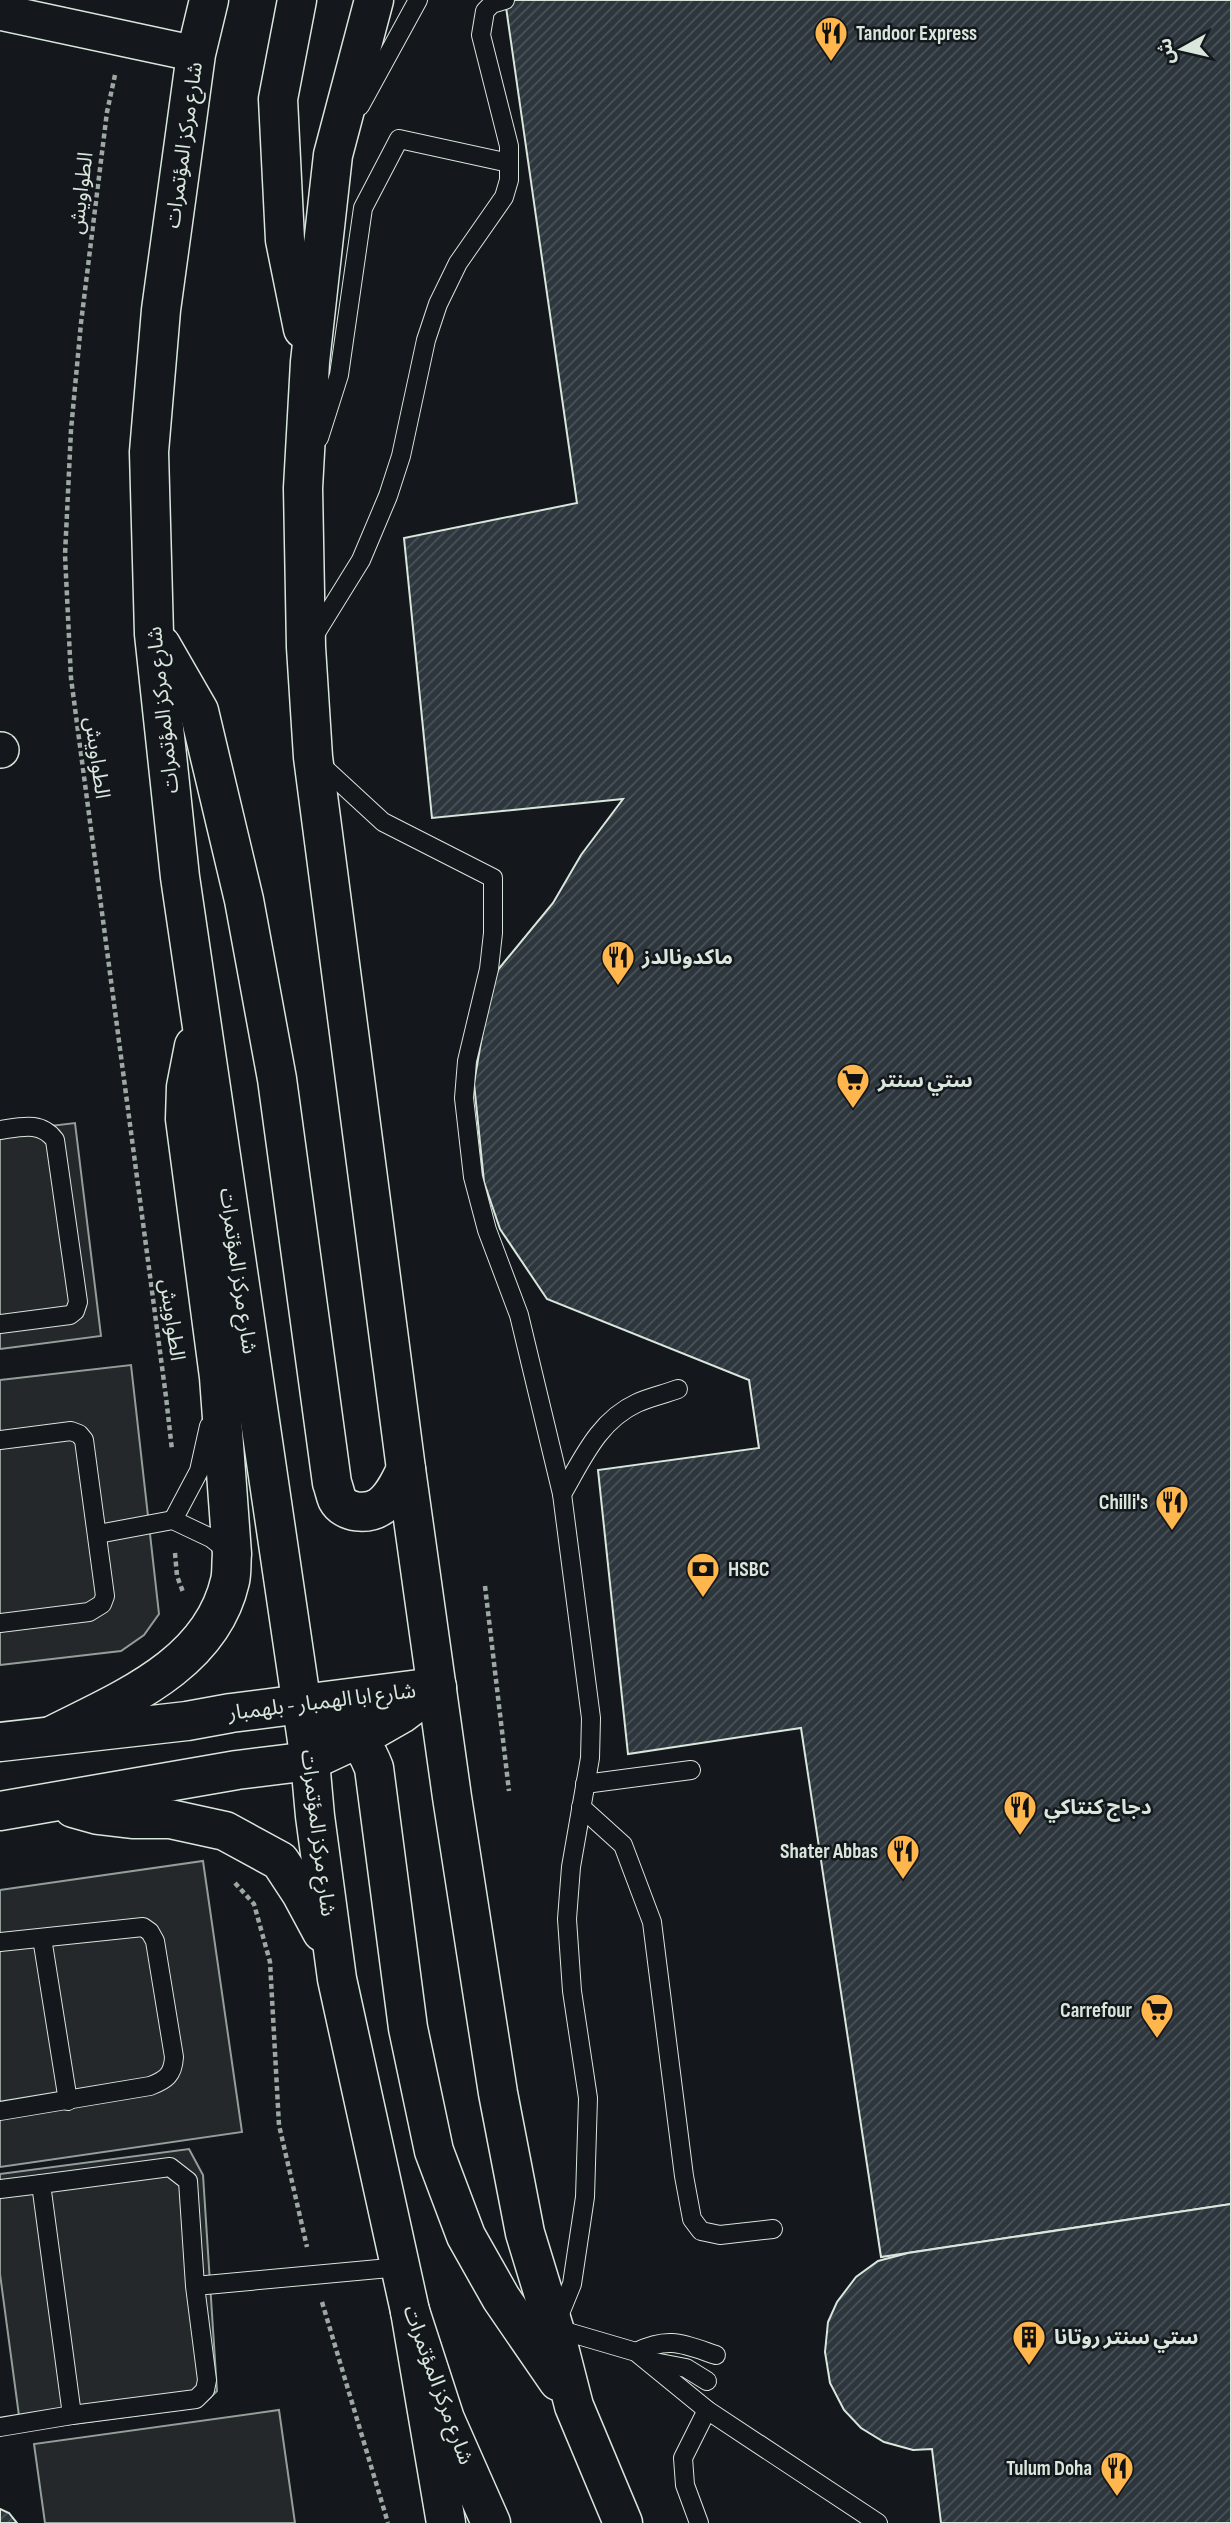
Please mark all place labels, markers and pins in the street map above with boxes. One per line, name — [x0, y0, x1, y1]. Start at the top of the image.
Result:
restaurant icon: Tandoor Express — [812, 14, 850, 63]
place label: Tandoor Express — [856, 21, 977, 46]
restaurant icon: ماكدونالدز — [599, 938, 637, 987]
place label: ماكدونالدز — [641, 945, 733, 970]
supermarket icon: ستي سنتر — [834, 1061, 872, 1110]
place label: ستي سنتر — [877, 1068, 973, 1096]
restaurant icon: Chilli's — [1153, 1483, 1191, 1532]
place label: Chilli's — [1099, 1490, 1148, 1515]
bank icon: HSBC — [684, 1550, 722, 1599]
place label: HSBC — [728, 1557, 770, 1582]
restaurant icon: دجاج كنتاكي — [1001, 1788, 1039, 1837]
place label: دجاج كنتاكي — [1044, 1795, 1152, 1823]
restaurant icon: Shater Abbas — [884, 1832, 922, 1881]
place label: Shater Abbas — [780, 1839, 878, 1864]
supermarket icon: Carrefour — [1138, 1991, 1176, 2040]
place label: Carrefour — [1060, 1998, 1133, 2023]
building icon: ستي سنتر روتانا — [1010, 2318, 1048, 2367]
place label: ستي سنتر روتانا — [1054, 2325, 1199, 2353]
restaurant icon: Tulum Doha — [1098, 2449, 1136, 2498]
place label: Tulum Doha — [1006, 2456, 1092, 2481]

